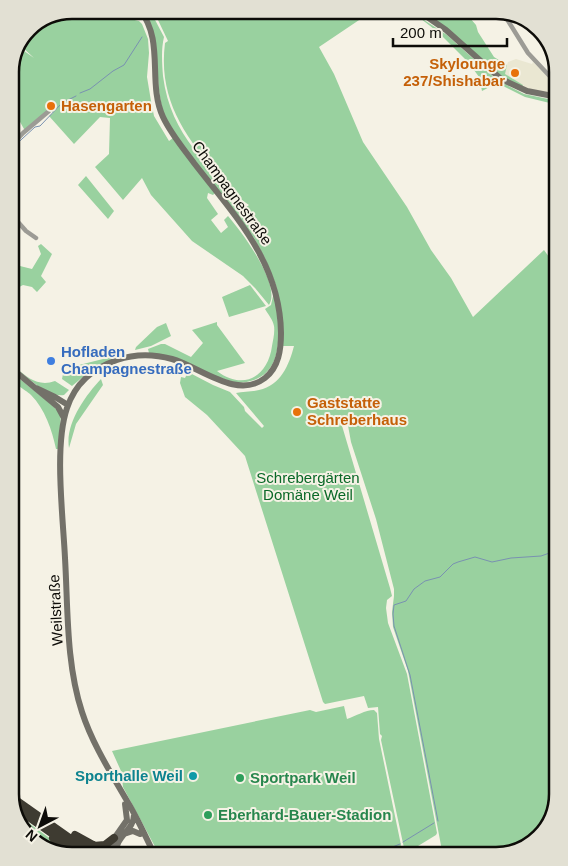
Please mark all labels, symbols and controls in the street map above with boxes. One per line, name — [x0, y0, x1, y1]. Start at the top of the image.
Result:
scale bar — [393, 15, 507, 47]
text: 200 m — [400, 24, 442, 41]
place label: Skylounge 237/Shishabar — [403, 55, 505, 89]
marker: Skylounge 237/Shishabar — [509, 67, 521, 79]
place label: Hasengarten — [61, 97, 152, 114]
marker: Hasengarten — [45, 100, 57, 112]
street label: Champagnestraße — [189, 137, 276, 248]
place label: Hofladen Champagnestraße — [61, 343, 192, 377]
marker: Hofladen Champagnestraße — [45, 355, 57, 367]
place label: Gaststatte Schreberhaus — [307, 394, 407, 428]
marker: Gaststatte Schreberhaus — [291, 406, 303, 418]
park label: Schrebergärten Domäne Weil — [256, 469, 360, 503]
street label: Weilstraße — [45, 574, 66, 646]
place label: Sporthalle Weil — [75, 767, 183, 784]
place label: Sportpark Weil — [250, 769, 356, 786]
marker: Sporthalle Weil — [187, 770, 199, 782]
marker: Sportpark Weil — [234, 772, 246, 784]
north arrow — [15, 801, 65, 851]
place label: Eberhard-Bauer-Stadion — [218, 806, 391, 823]
marker: Eberhard-Bauer-Stadion — [202, 809, 214, 821]
text: N — [22, 826, 41, 845]

